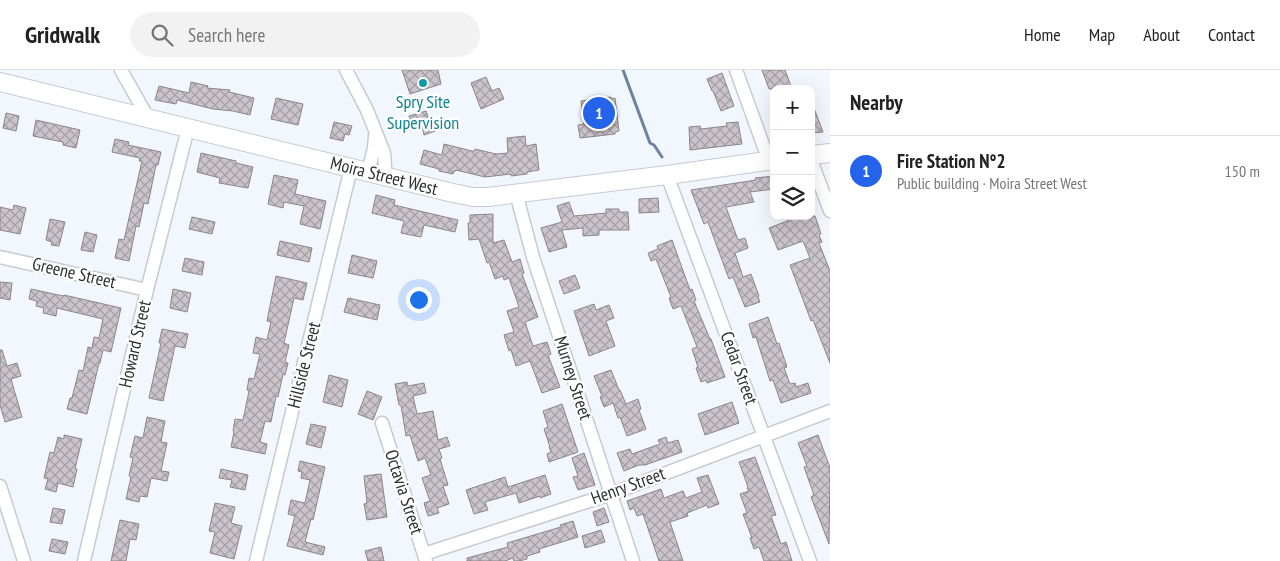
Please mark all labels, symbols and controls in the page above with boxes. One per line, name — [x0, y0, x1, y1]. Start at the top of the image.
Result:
search box — [130, 12, 480, 57]
text: Gridwalk — [25, 19, 100, 50]
icon: search — [148, 21, 176, 49]
text: Search here — [188, 23, 265, 47]
text: Home — [1024, 23, 1061, 46]
text: Map — [1089, 23, 1115, 46]
text: About — [1143, 23, 1180, 46]
text: Contact — [1208, 23, 1255, 46]
marker: Spry Site Supervision — [417, 77, 429, 89]
map controls — [770, 85, 815, 220]
button: + — [770, 85, 815, 130]
text: Nearby — [850, 89, 903, 116]
place label: Spry Site Supervision — [387, 90, 459, 134]
pin: 1 — [583, 94, 615, 132]
button: − — [770, 130, 815, 175]
text: Fire Station N°2 — [897, 149, 1006, 173]
street label: Moira Street West — [328, 151, 440, 200]
text: 1 — [862, 161, 870, 181]
text: 150 m — [1225, 161, 1260, 181]
text: Public building · Moira Street West — [897, 173, 1087, 193]
button: layers — [770, 175, 815, 220]
street label: Greene Street — [30, 252, 118, 293]
your location — [406, 287, 432, 313]
street label: Howard Street — [113, 298, 156, 390]
street label: Hillside Street — [282, 319, 325, 410]
street label: Cedar Street — [716, 328, 763, 408]
street label: Murney Street — [549, 333, 598, 423]
street label: Octavia Street — [380, 447, 429, 537]
street label: Henry Street — [588, 462, 668, 510]

